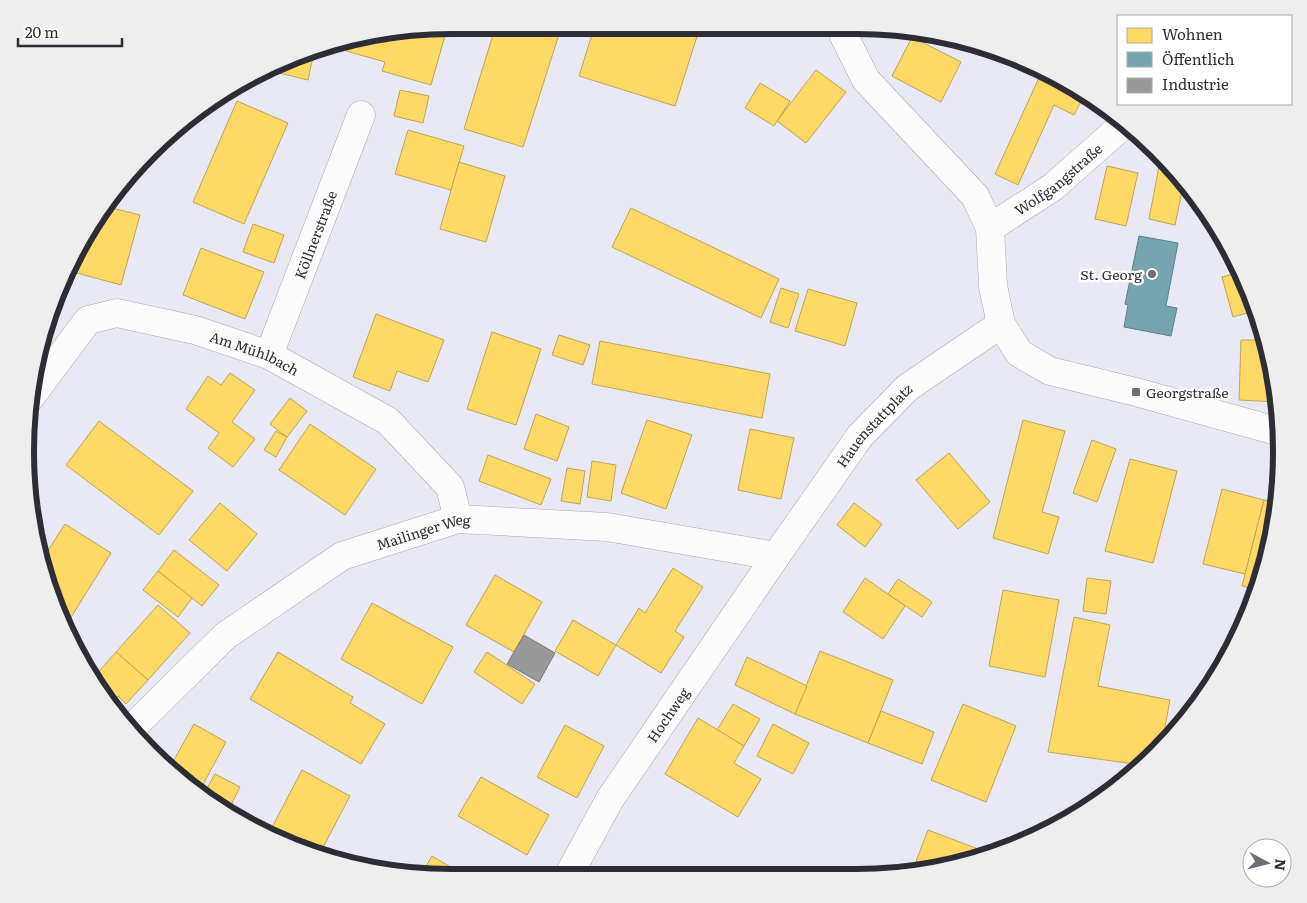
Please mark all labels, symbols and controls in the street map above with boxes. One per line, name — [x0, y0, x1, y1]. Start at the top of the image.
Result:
scale bar — [18, 15, 121, 47]
legend — [1117, 15, 1292, 105]
text: 20 m — [25, 20, 59, 43]
text: Wohnen — [1162, 22, 1223, 45]
text: Öffentlich — [1162, 47, 1235, 70]
text: Industrie — [1162, 72, 1229, 95]
street label: Wolfgangstraße — [1010, 138, 1106, 220]
street label: Köllnerstraße — [289, 188, 341, 282]
place label: St. Georg — [1080, 264, 1142, 284]
marker: St. Georg — [1146, 268, 1158, 280]
street label: Am Mühlbach — [207, 326, 303, 380]
street label: Hauenstattplatz — [831, 378, 916, 471]
place label: Georgstraße — [1146, 382, 1228, 402]
marker: Georgstraße — [1130, 386, 1142, 398]
street label: Mailinger Weg — [374, 509, 471, 554]
street label: Hochweg — [642, 683, 694, 746]
north arrow — [1242, 838, 1292, 888]
text: N — [1270, 858, 1292, 872]

